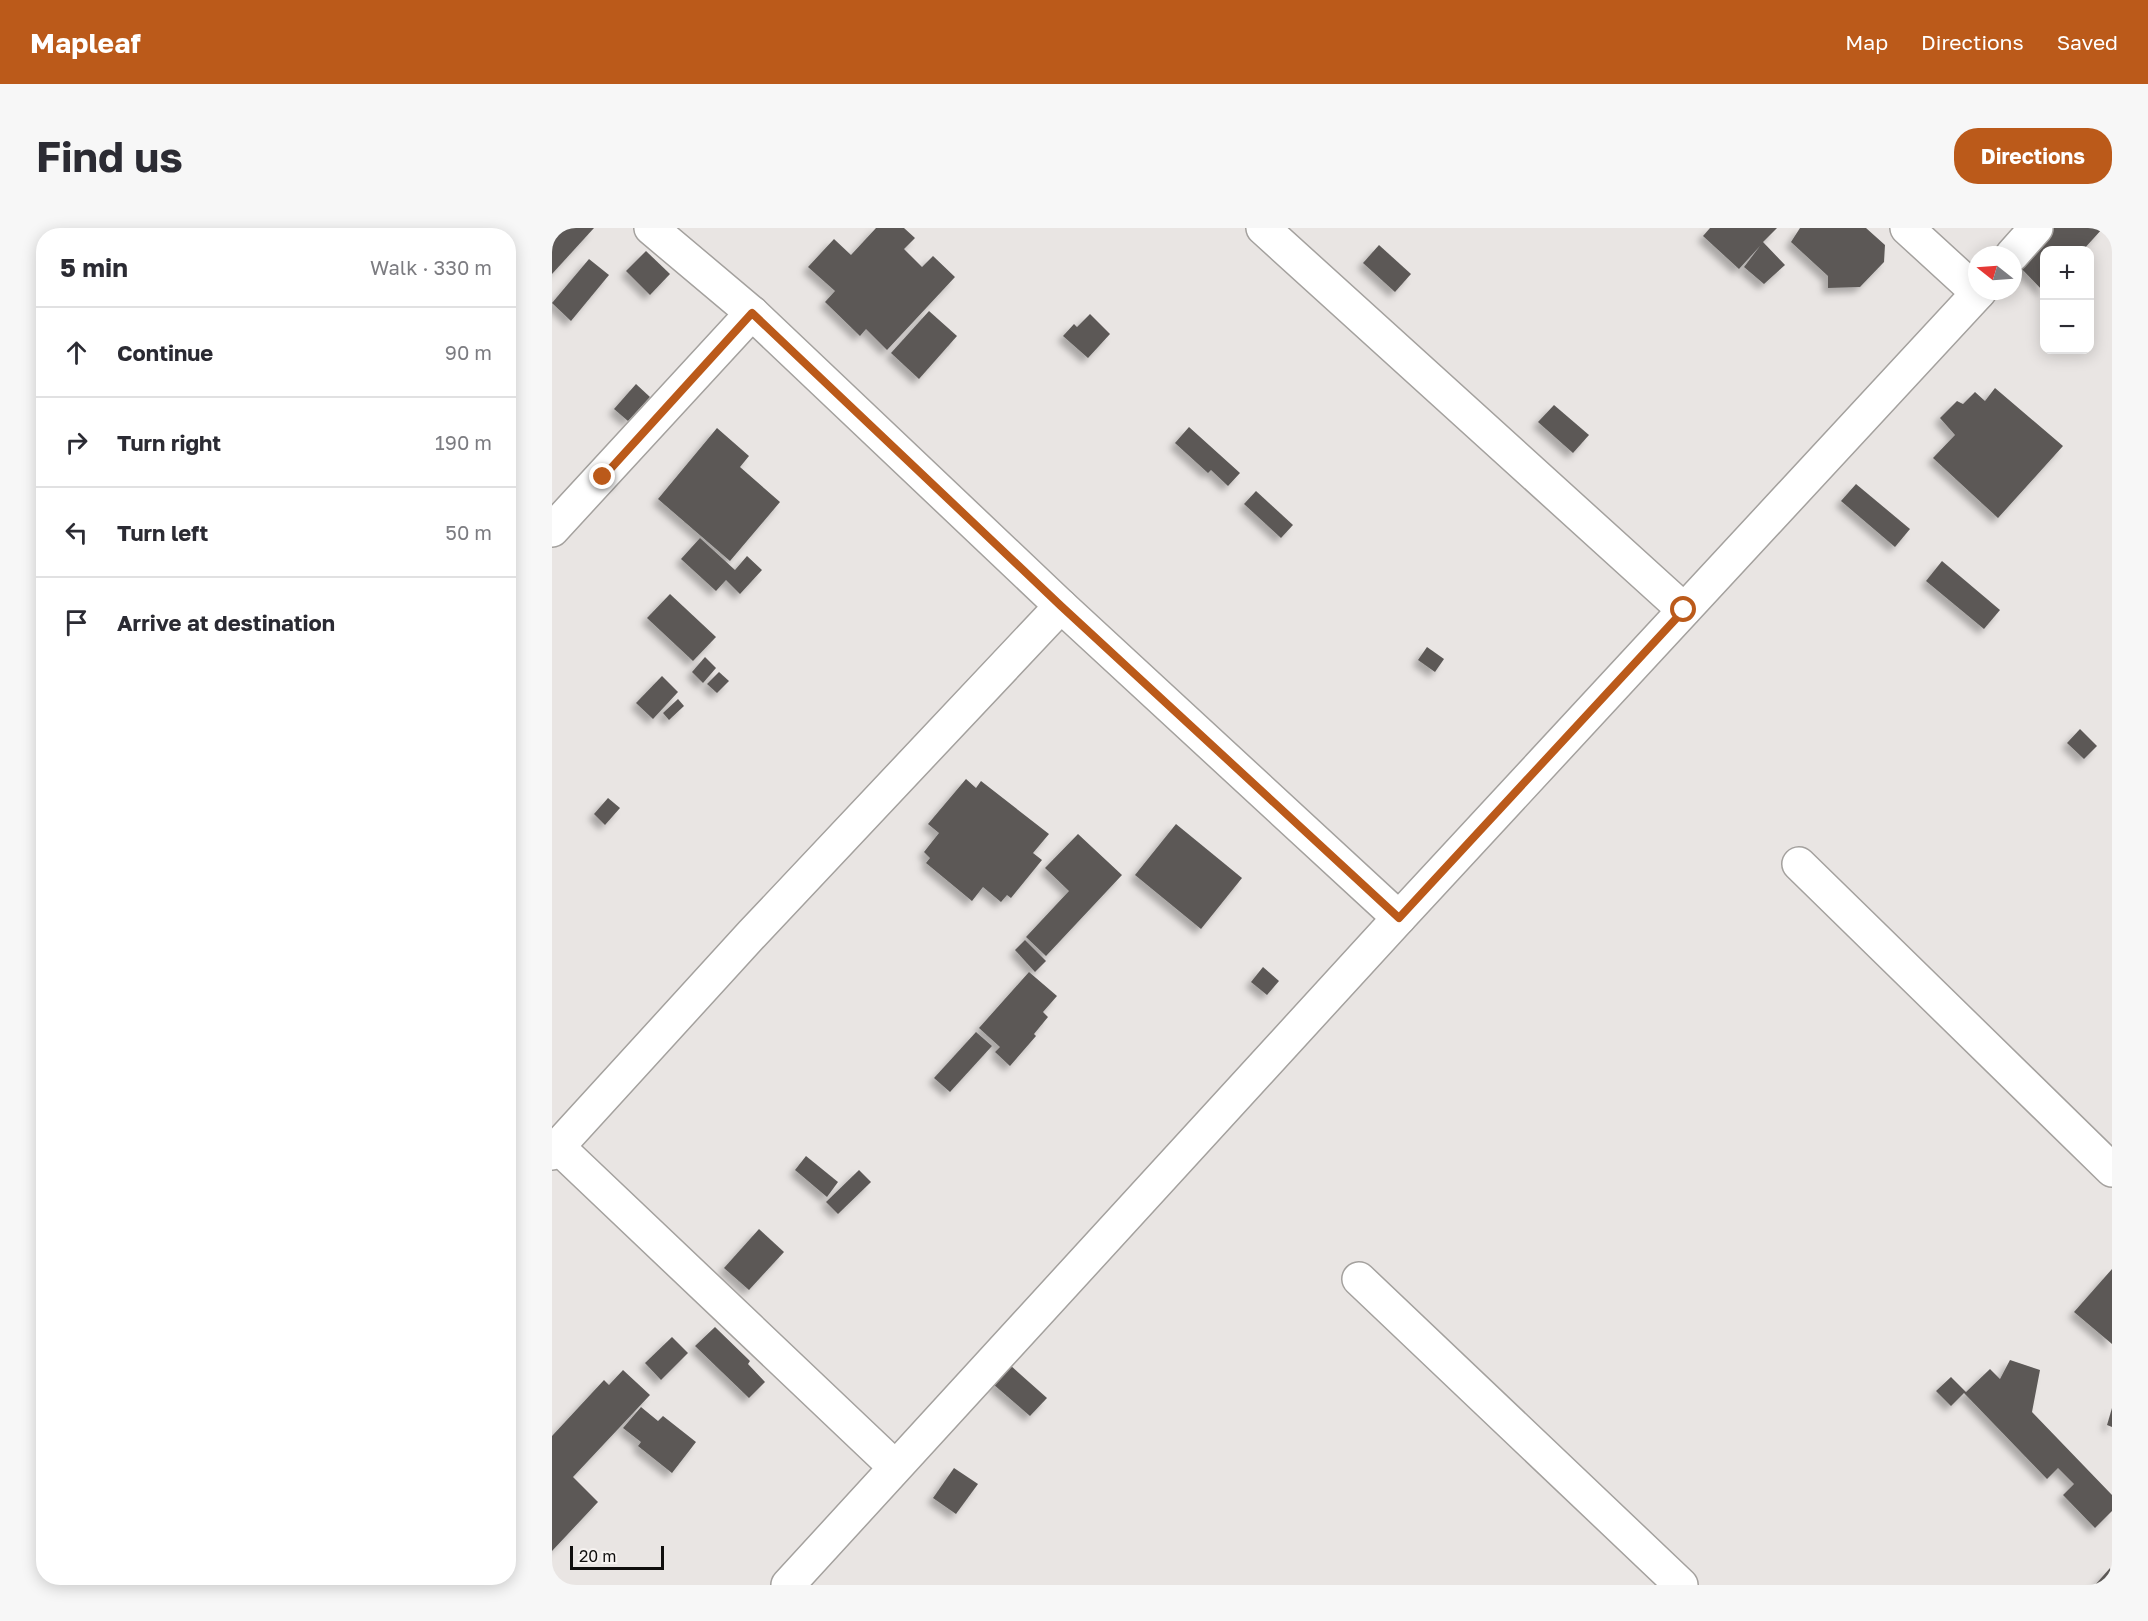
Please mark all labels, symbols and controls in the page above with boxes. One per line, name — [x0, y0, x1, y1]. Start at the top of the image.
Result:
text: Mapleaf — [30, 26, 141, 59]
text: Map — [1845, 29, 1888, 55]
text: Directions — [1921, 29, 2024, 55]
text: Saved — [2057, 29, 2118, 55]
button: Directions — [1954, 128, 2112, 184]
text: Find us — [36, 131, 183, 181]
north arrow — [1968, 246, 2022, 300]
map controls — [2040, 246, 2094, 354]
button: + — [2040, 246, 2094, 300]
text: 5 min — [60, 252, 128, 283]
text: Walk · 330 m — [370, 255, 492, 279]
button: − — [2040, 300, 2094, 354]
icon: ahead — [60, 336, 93, 369]
text: Continue — [117, 339, 213, 366]
text: 90 m — [445, 340, 492, 364]
icon: right — [60, 426, 93, 459]
text: Turn right — [117, 429, 221, 456]
text: 190 m — [435, 430, 492, 454]
route end — [589, 463, 615, 489]
icon: left — [60, 516, 93, 549]
text: Turn left — [117, 519, 208, 546]
text: 50 m — [445, 520, 492, 544]
route start — [1670, 596, 1696, 622]
icon: arrive — [60, 606, 93, 639]
text: Arrive at destination — [117, 609, 335, 636]
scale bar — [570, 1543, 664, 1570]
text: 20 m — [579, 1546, 616, 1566]

